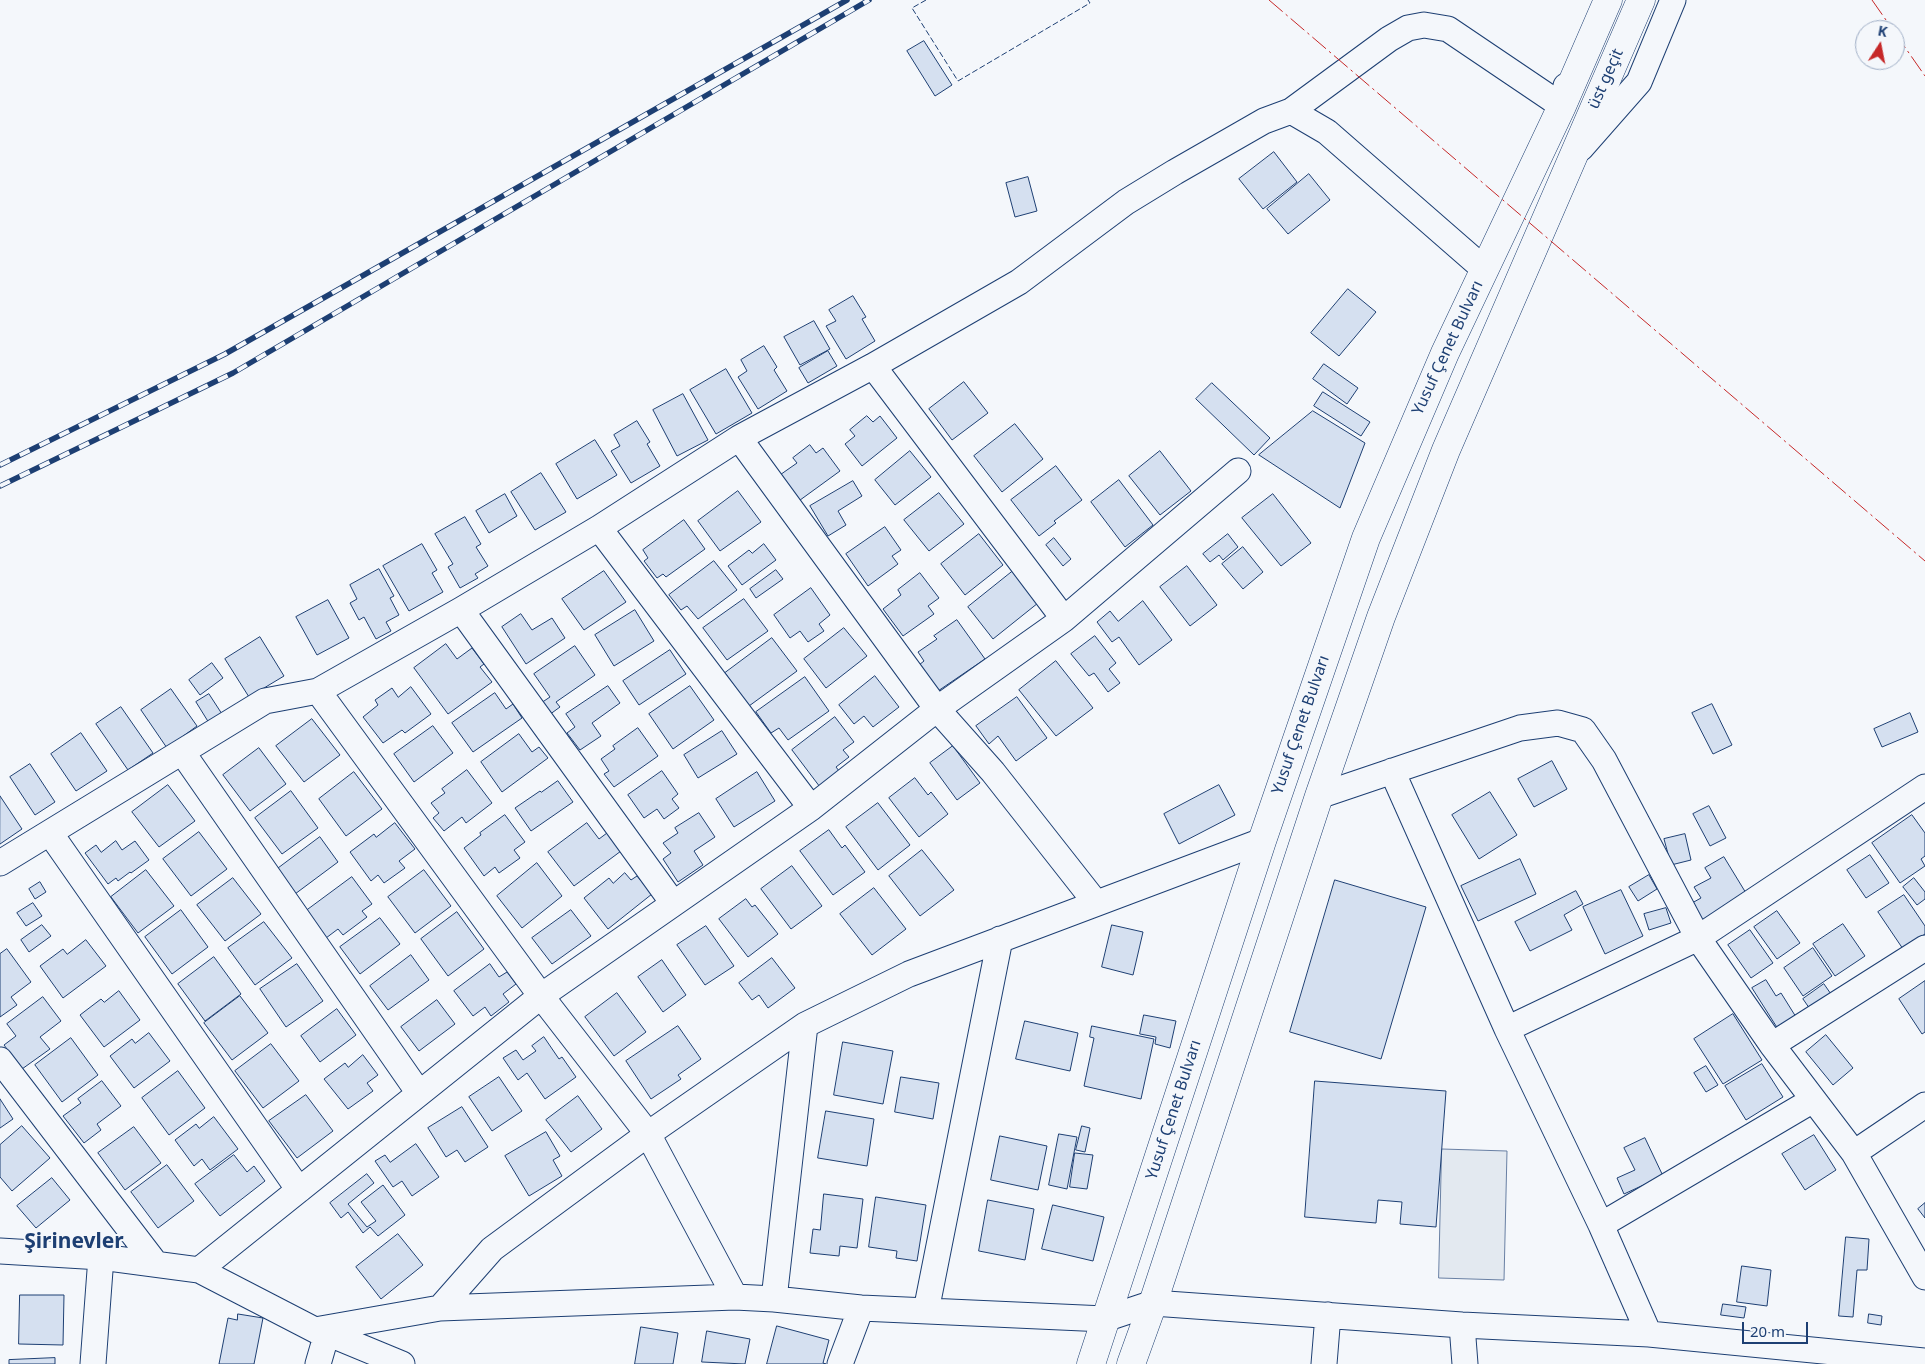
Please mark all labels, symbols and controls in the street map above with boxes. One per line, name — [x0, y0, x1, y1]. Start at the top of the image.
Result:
north arrow — [1855, 20, 1905, 70]
text: K — [1876, 21, 1889, 41]
street label: üst geçit — [1584, 46, 1628, 112]
street label: Yusuf Çenet Bulvarı — [1408, 278, 1488, 418]
street label: Yusuf Çenet Bulvarı — [1268, 653, 1334, 797]
street label: Yusuf Çenet Bulvarı — [1142, 1038, 1206, 1182]
district label: Şirinevler — [24, 1229, 124, 1255]
scale bar — [1745, 1312, 1811, 1344]
text: 20 m — [1750, 1321, 1785, 1341]

